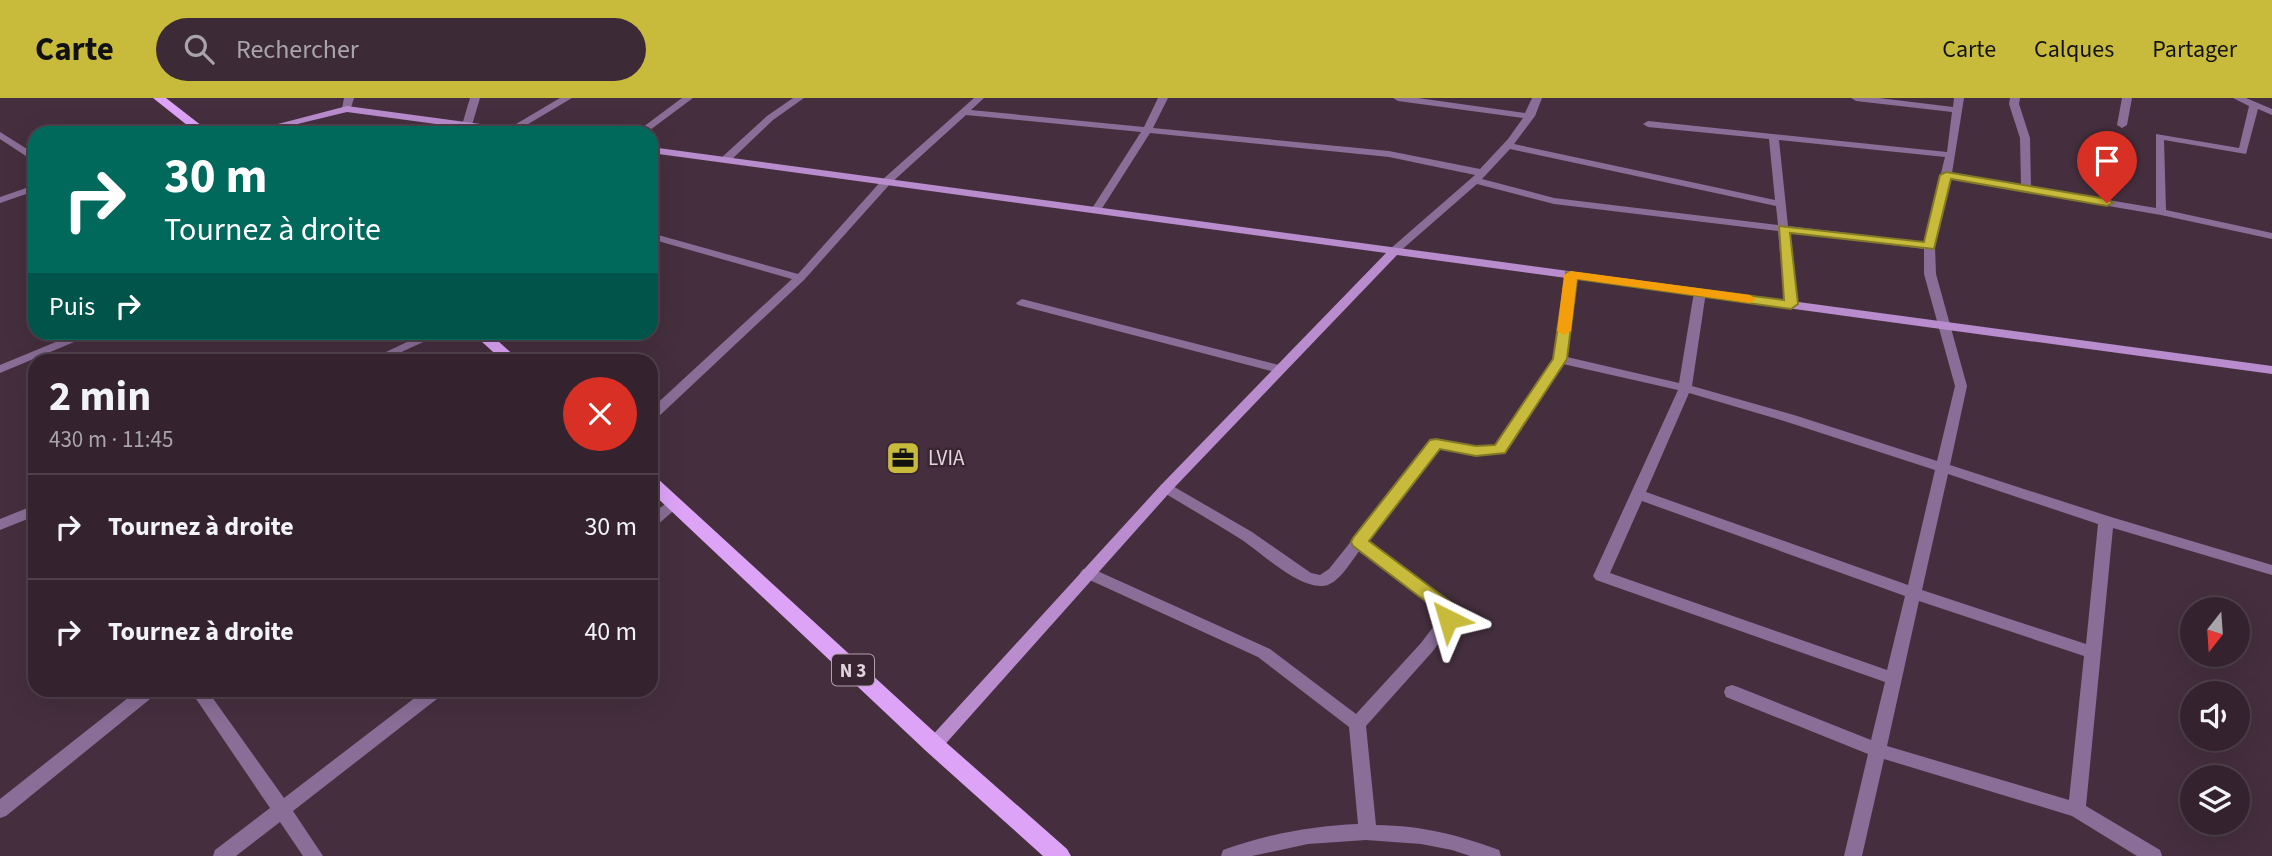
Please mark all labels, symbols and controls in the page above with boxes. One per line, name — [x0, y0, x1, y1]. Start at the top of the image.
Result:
search box — [156, 18, 646, 81]
text: Carte — [35, 26, 114, 73]
icon: search — [180, 30, 218, 68]
text: Rechercher — [236, 31, 359, 68]
text: Carte — [1942, 32, 1996, 67]
text: Calques — [2034, 32, 2114, 67]
text: Partager — [2152, 32, 2237, 67]
pin — [2077, 131, 2137, 203]
text: 30 m — [164, 142, 268, 212]
icon: arrive — [2088, 142, 2126, 180]
icon: right — [49, 154, 140, 245]
text: Tournez à droite — [164, 207, 381, 253]
icon: right — [109, 287, 147, 325]
text: Puis — [49, 288, 95, 325]
text: 2 min — [49, 367, 151, 427]
button: close — [563, 377, 637, 451]
text: 430 m · 11:45 — [49, 423, 173, 456]
office icon: LVIA — [884, 439, 922, 477]
place label: LVIA — [928, 443, 965, 473]
icon: right — [49, 508, 87, 546]
text: Tournez à droite — [108, 508, 294, 545]
text: 30 m — [584, 508, 637, 545]
position arrow — [1411, 582, 1485, 656]
north arrow — [2180, 597, 2250, 667]
map controls — [2180, 597, 2250, 835]
icon: right — [49, 613, 87, 651]
text: Tournez à droite — [108, 613, 294, 650]
text: 40 m — [584, 613, 637, 650]
road number: N 3 — [832, 654, 874, 685]
button: sound — [2180, 681, 2250, 751]
button: layers — [2180, 765, 2250, 835]

